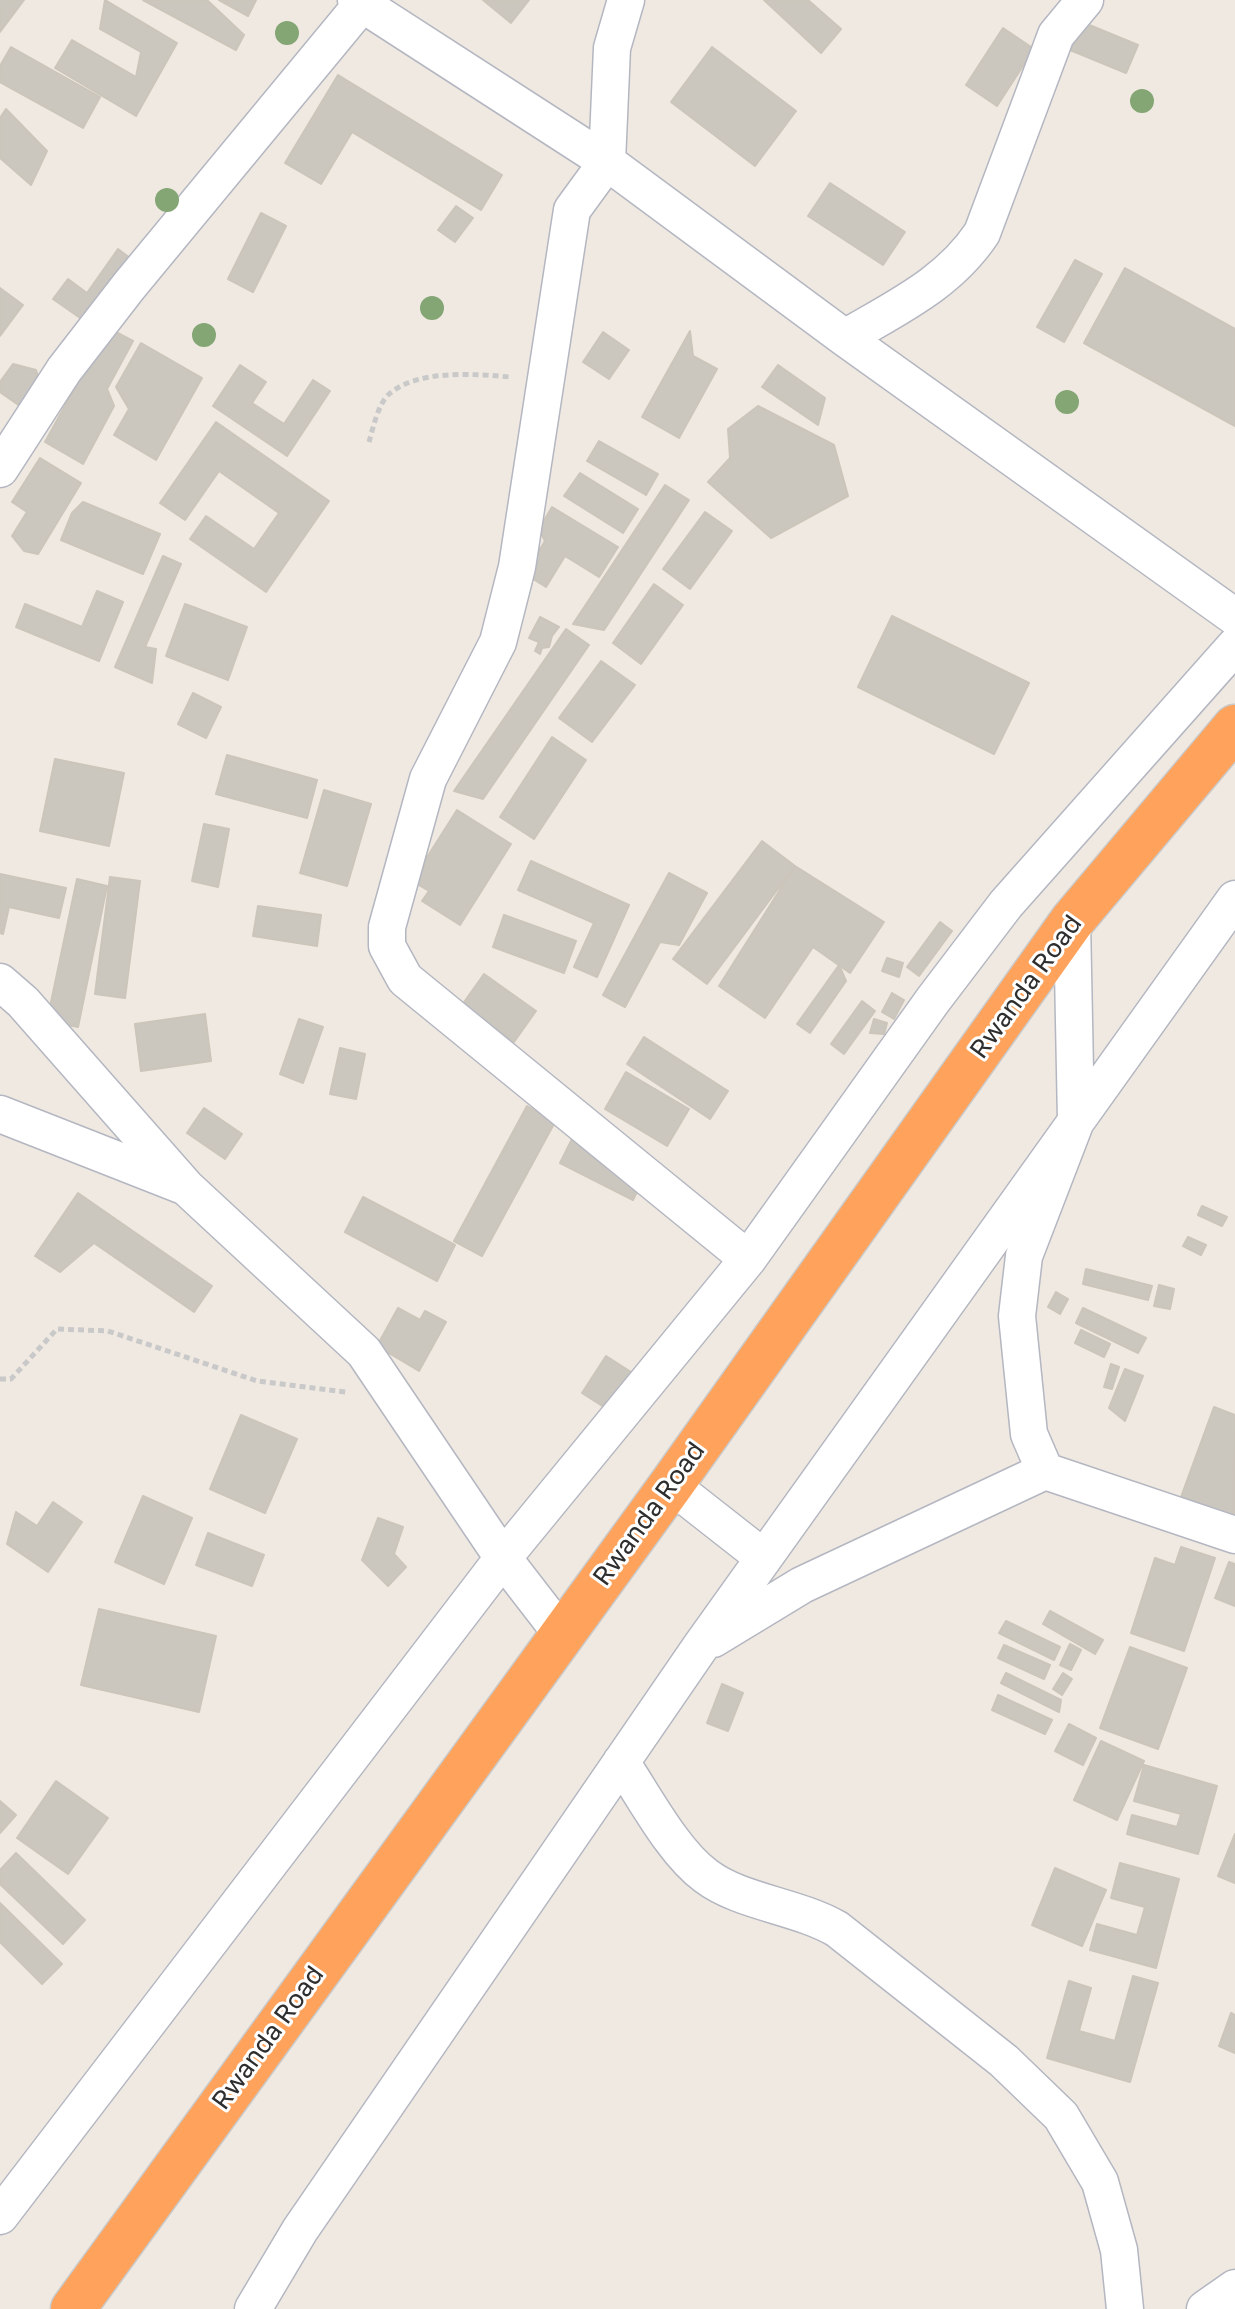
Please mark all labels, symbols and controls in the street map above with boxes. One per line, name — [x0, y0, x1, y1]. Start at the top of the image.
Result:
street label: Rwanda Road — [963, 909, 1089, 1065]
street label: Rwanda Road — [586, 1436, 712, 1592]
street label: Rwanda Road — [205, 1960, 331, 2116]

